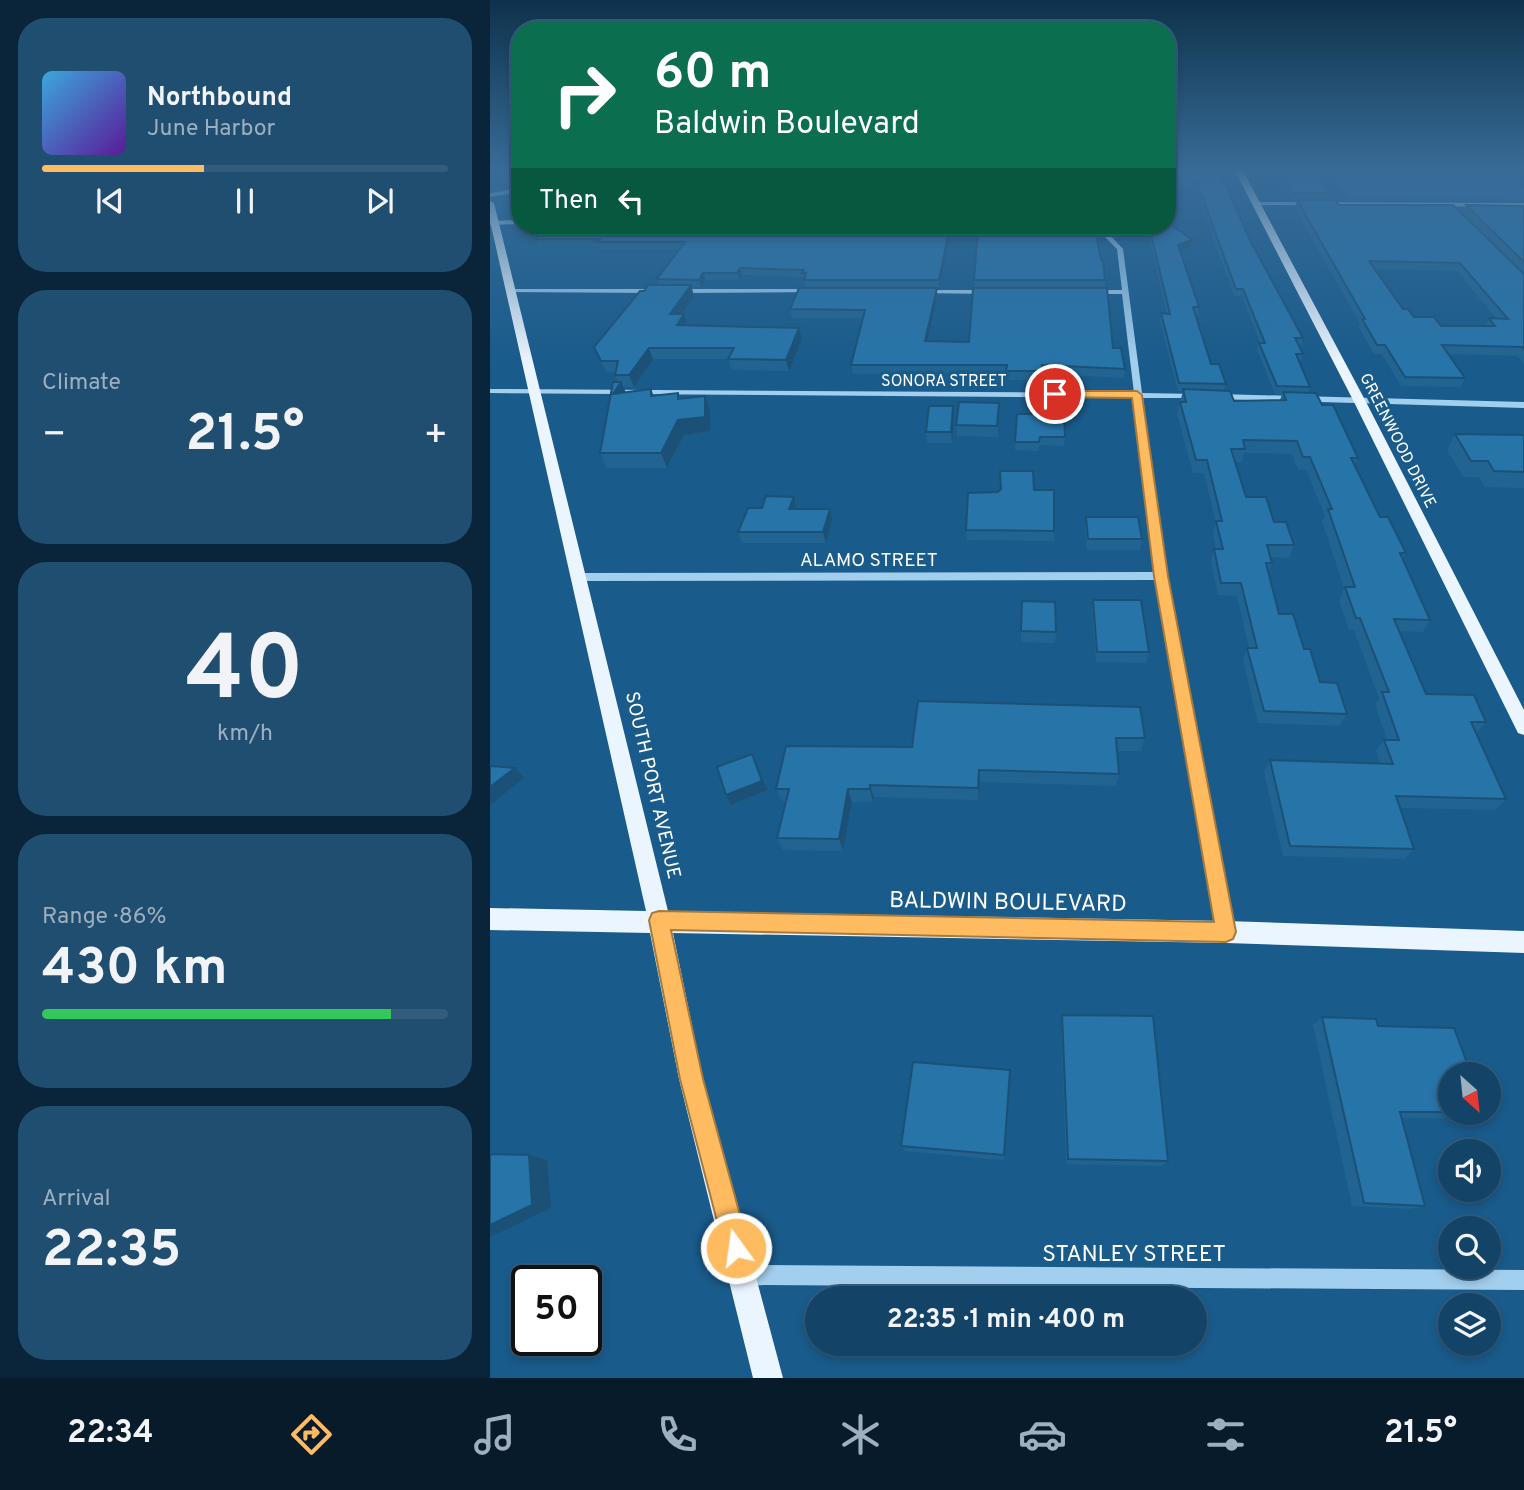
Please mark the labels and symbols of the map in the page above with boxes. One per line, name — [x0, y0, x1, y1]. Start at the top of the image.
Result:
pin — [1025, 364, 1085, 424]
street label: GREENWOOD DRIVE — [1355, 370, 1440, 512]
street label: SONORA STREET — [881, 372, 1007, 392]
street label: ALAMO STREET — [800, 549, 938, 573]
street label: SOUTH PORT AVENUE — [619, 689, 685, 881]
street label: BALDWIN BOULEVARD — [889, 887, 1127, 920]
north arrow — [1438, 1062, 1502, 1125]
position arrow — [699, 1211, 773, 1285]
street label: STANLEY STREET — [1042, 1241, 1226, 1270]
speed limit sign: 50 — [511, 1265, 602, 1356]

